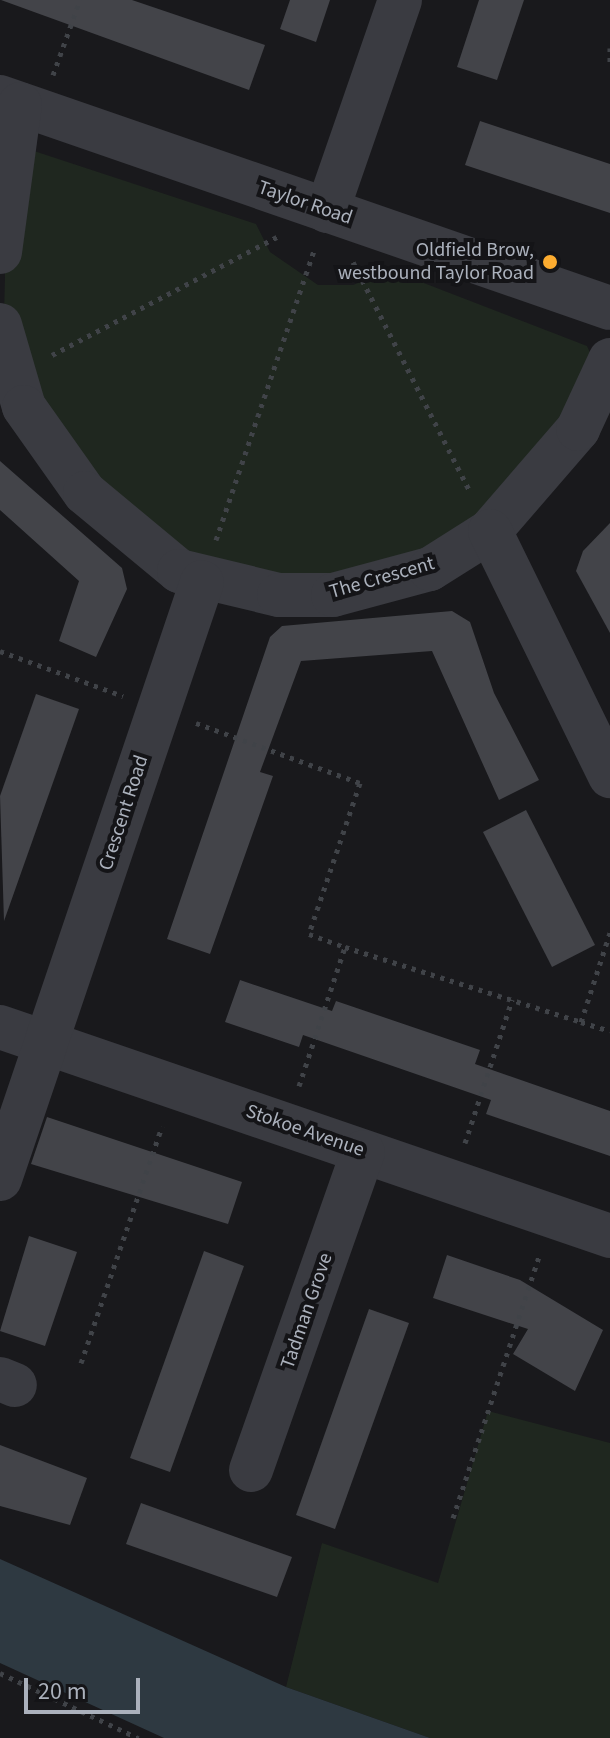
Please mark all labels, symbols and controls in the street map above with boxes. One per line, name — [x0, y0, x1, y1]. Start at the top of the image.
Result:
street label: Taylor Road — [255, 176, 355, 230]
place label: Oldfield Brow, westbound Taylor Road — [338, 238, 534, 285]
marker: Oldfield Brow, westbound Taylor Road — [541, 253, 559, 271]
street label: The Crescent — [327, 552, 437, 604]
street label: Crescent Road — [94, 752, 154, 874]
street label: Stokoe Avenue — [243, 1100, 367, 1162]
street label: Tadman Grove — [276, 1250, 338, 1372]
scale bar — [28, 1662, 144, 1712]
text: 20 m — [38, 1674, 87, 1709]

